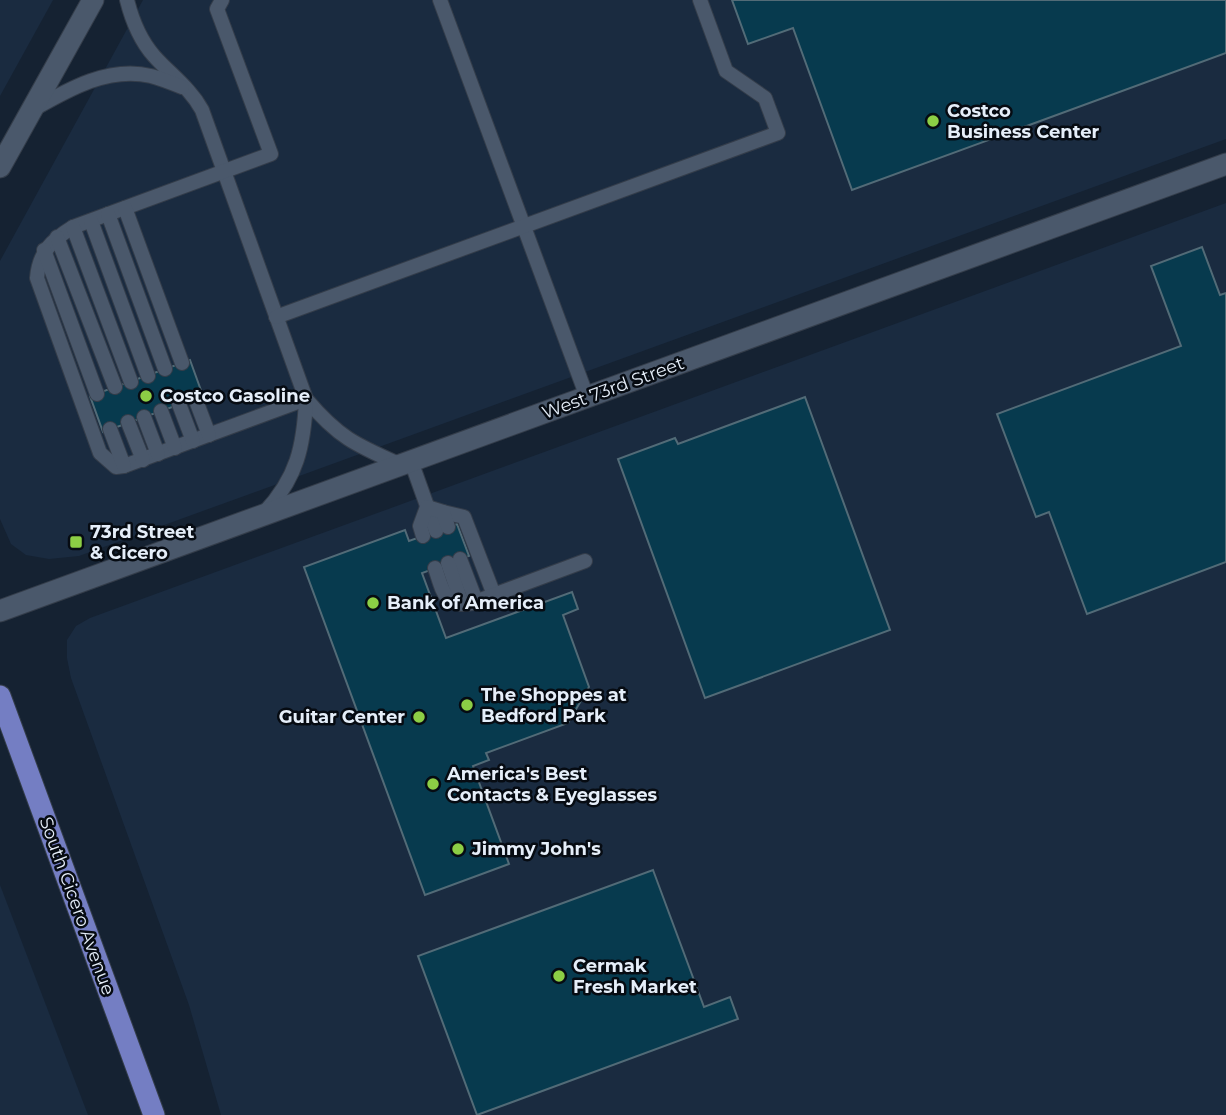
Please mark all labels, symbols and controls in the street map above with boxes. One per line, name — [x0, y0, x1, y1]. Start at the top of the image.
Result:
place label: Costco Business Center — [947, 100, 1100, 143]
marker: Costco Business Center — [925, 113, 941, 129]
street label: West 73rd Street — [539, 352, 687, 424]
place label: Costco Gasoline — [160, 385, 310, 407]
marker: Costco Gasoline — [138, 388, 154, 404]
place label: 73rd Street & Cicero — [90, 521, 194, 564]
marker: 73rd Street & Cicero — [68, 534, 84, 550]
place label: Bank of America — [387, 592, 544, 614]
marker: Bank of America — [365, 595, 381, 611]
place label: The Shoppes at Bedford Park — [481, 684, 627, 727]
marker: The Shoppes at Bedford Park — [459, 697, 475, 713]
place label: Guitar Center — [279, 706, 405, 728]
marker: Guitar Center — [411, 709, 427, 725]
place label: America's Best Contacts & Eyeglasses — [446, 763, 658, 806]
marker: America's Best Contacts & Eyeglasses — [425, 776, 441, 792]
street label: South Cicero Avenue — [35, 814, 120, 998]
place label: Jimmy John's — [471, 838, 601, 860]
marker: Jimmy John's — [450, 841, 466, 857]
place label: Cermak Fresh Market — [573, 955, 697, 998]
marker: Cermak Fresh Market — [551, 968, 567, 984]

